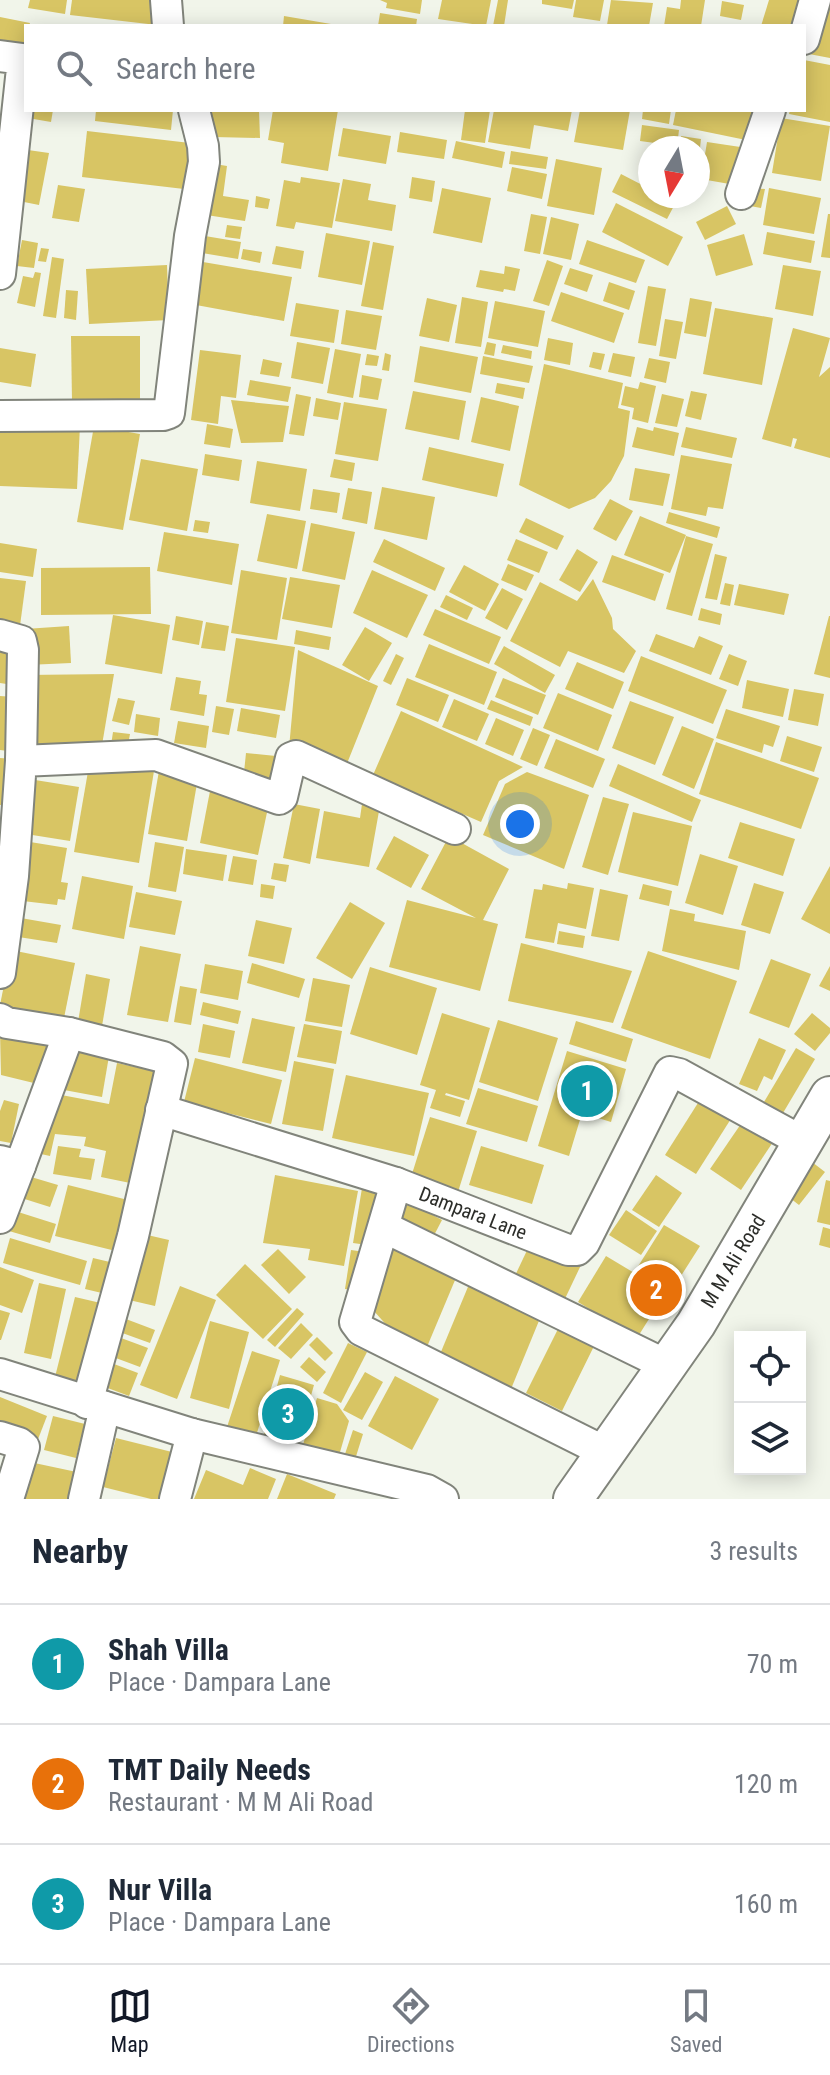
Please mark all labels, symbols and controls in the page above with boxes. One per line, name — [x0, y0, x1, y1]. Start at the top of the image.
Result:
search box — [24, 24, 806, 112]
icon: search — [52, 46, 96, 90]
text: Search here — [116, 51, 256, 86]
north arrow — [638, 136, 710, 208]
your location — [500, 804, 540, 844]
pin: 1 — [561, 1061, 613, 1121]
street label: Dampara Lane — [416, 1181, 530, 1245]
street label: M M Ali Road — [696, 1210, 770, 1312]
pin: 2 — [630, 1260, 682, 1320]
map controls — [734, 1331, 806, 1475]
button: locate — [734, 1331, 806, 1403]
pin: 3 — [262, 1384, 314, 1444]
button: layers — [734, 1403, 806, 1475]
text: Nearby — [32, 1531, 128, 1571]
text: 3 results — [709, 1536, 798, 1566]
text: Shah Villa — [108, 1632, 229, 1667]
text: 1 — [51, 1649, 65, 1679]
text: 70 m — [747, 1649, 798, 1679]
text: Place · Dampara Lane — [108, 1667, 331, 1697]
text: TMT Daily Needs — [108, 1752, 311, 1787]
text: 2 — [51, 1769, 65, 1799]
text: 120 m — [734, 1769, 798, 1799]
text: Restaurant · M M Ali Road — [108, 1787, 373, 1817]
text: Nur Villa — [108, 1872, 212, 1907]
text: 3 — [51, 1889, 65, 1919]
text: 160 m — [734, 1889, 798, 1919]
text: Place · Dampara Lane — [108, 1907, 331, 1937]
tab: Map — [108, 1984, 152, 2057]
tab: Directions — [367, 1984, 455, 2057]
tab: Saved — [670, 1984, 722, 2057]

